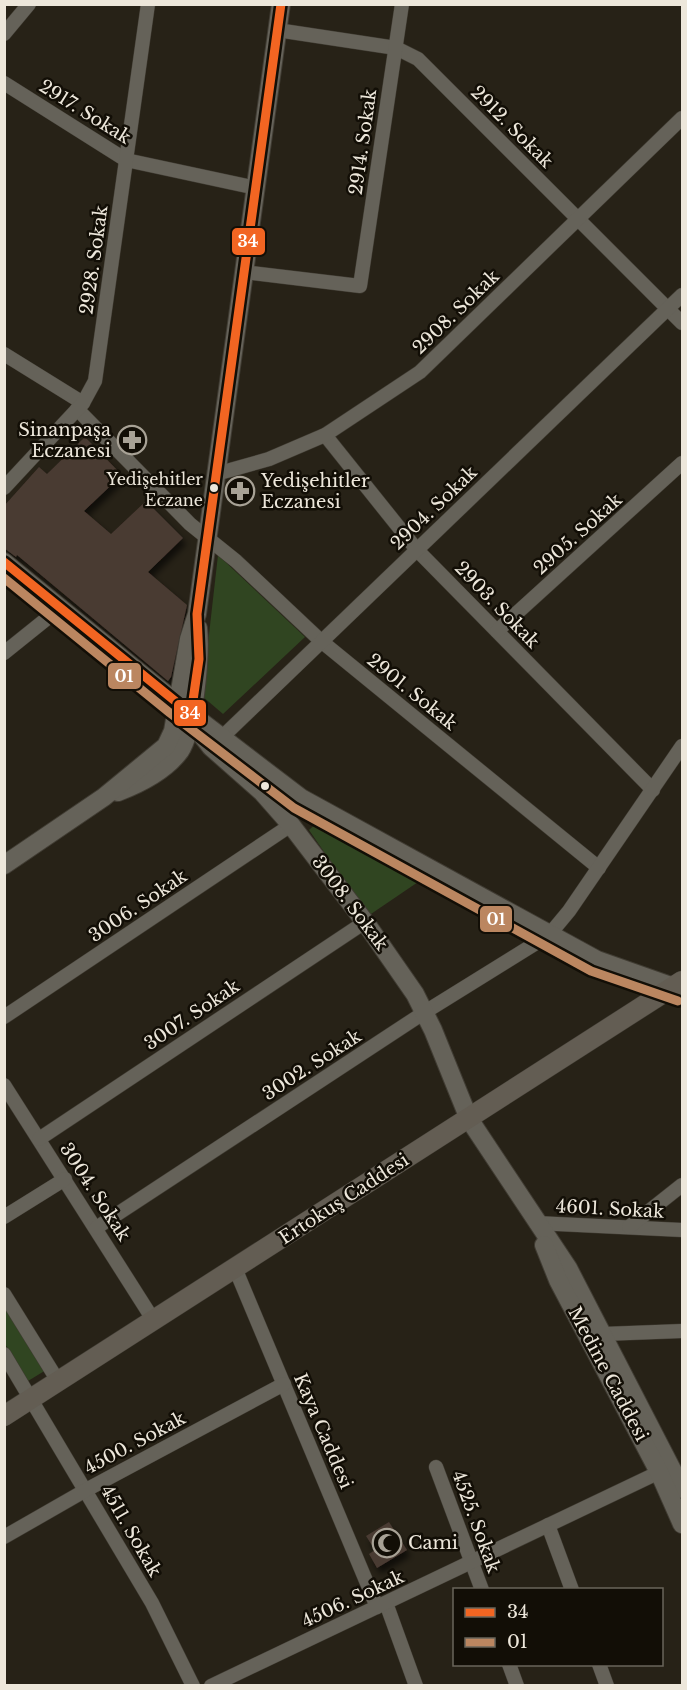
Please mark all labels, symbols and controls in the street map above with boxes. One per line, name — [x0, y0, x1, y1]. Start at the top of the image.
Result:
street label: 2917. Sokak — [35, 75, 135, 149]
street label: 2912. Sokak — [466, 81, 558, 173]
street label: 2914. Sokak — [345, 88, 381, 196]
street label: 2928. Sokak — [75, 204, 113, 316]
line badge: 34 — [231, 227, 266, 256]
text: 34 — [238, 231, 258, 251]
street label: 2908. Sokak — [408, 265, 504, 359]
place label: Sinanpaşa Eczanesi — [18, 419, 111, 462]
pharmacy icon: Sinanpaşa Eczanesi — [116, 424, 148, 456]
street label: 2904. Sokak — [386, 461, 482, 555]
place label: Yedişehitler Eczane — [105, 469, 203, 510]
place label: Yedişehitler Eczanesi — [260, 470, 370, 513]
pharmacy icon: Yedişehitler Eczanesi — [224, 475, 256, 507]
marker: Yedişehitler Eczane — [208, 482, 220, 494]
street label: 2905. Sokak — [529, 489, 627, 579]
street label: 2903. Sokak — [450, 557, 544, 653]
street label: 2901. Sokak — [363, 649, 461, 735]
line badge: 01 — [107, 662, 142, 690]
text: 01 — [114, 666, 134, 686]
line badge: 34 — [173, 699, 207, 727]
text: 34 — [180, 703, 200, 723]
unlabelled marker — [259, 780, 271, 792]
street label: 3008. Sokak — [307, 851, 393, 955]
street label: 3006. Sokak — [85, 865, 191, 947]
line badge: 01 — [479, 905, 513, 933]
text: 01 — [486, 909, 506, 929]
street label: 3007. Sokak — [140, 975, 244, 1055]
street label: 3002. Sokak — [258, 1025, 366, 1105]
street label: 3004. Sokak — [55, 1139, 135, 1245]
street label: Ertokuş Caddesi — [275, 1149, 413, 1249]
street label: 4601. Sokak — [555, 1195, 665, 1223]
street label: Medine Caddesi — [563, 1303, 653, 1445]
street label: Kaya Caddesi — [289, 1370, 357, 1492]
street label: 4500. Sokak — [81, 1407, 189, 1479]
street label: 4525. Sokak — [447, 1468, 505, 1576]
street label: 4511. Sokak — [96, 1481, 166, 1581]
mosque icon: Cami — [371, 1527, 403, 1559]
place label: Cami — [408, 1532, 458, 1554]
street label: 4506. Sokak — [298, 1566, 408, 1632]
legend — [453, 1588, 663, 1666]
text: 34 — [507, 1601, 529, 1623]
text: 01 — [507, 1631, 528, 1653]

